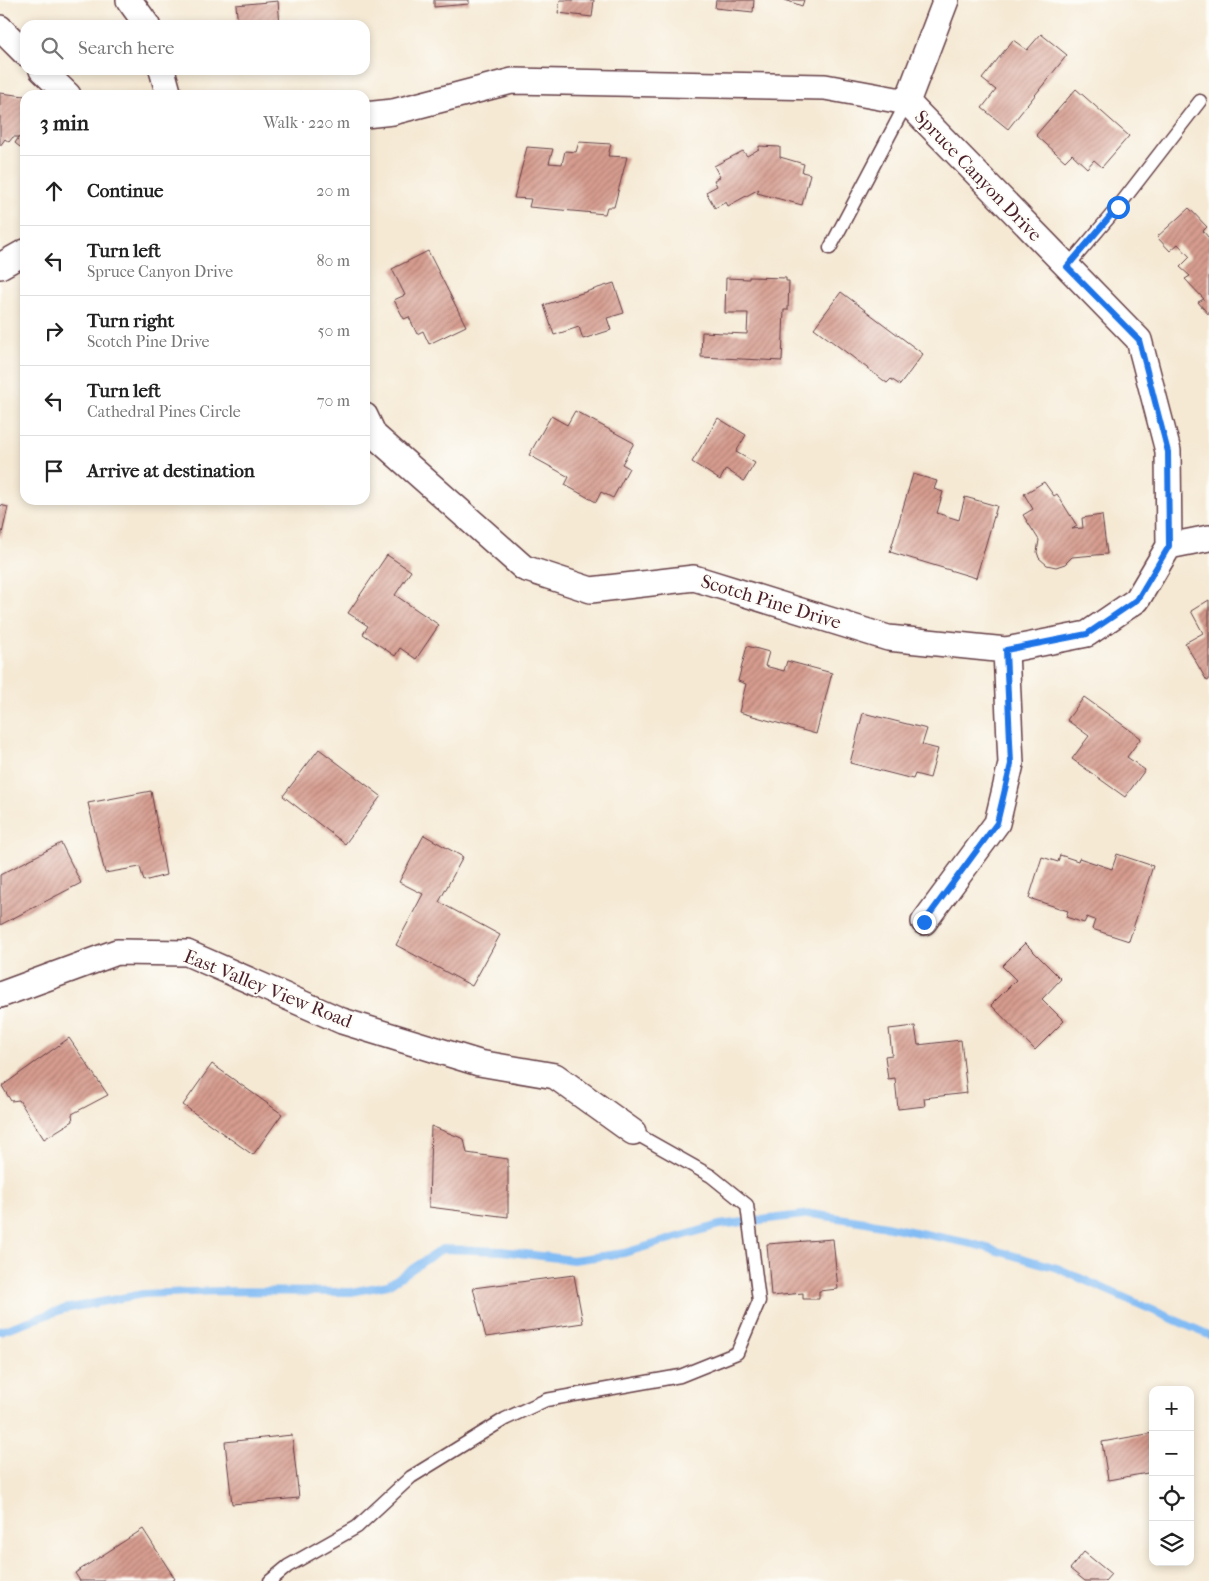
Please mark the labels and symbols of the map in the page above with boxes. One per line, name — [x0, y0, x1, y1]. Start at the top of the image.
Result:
street label: Spruce Canyon Drive — [910, 106, 1046, 246]
route start — [1107, 196, 1130, 219]
street label: Scotch Pine Drive — [698, 570, 844, 634]
route end — [913, 911, 936, 934]
street label: East Valley View Road — [181, 945, 356, 1033]

